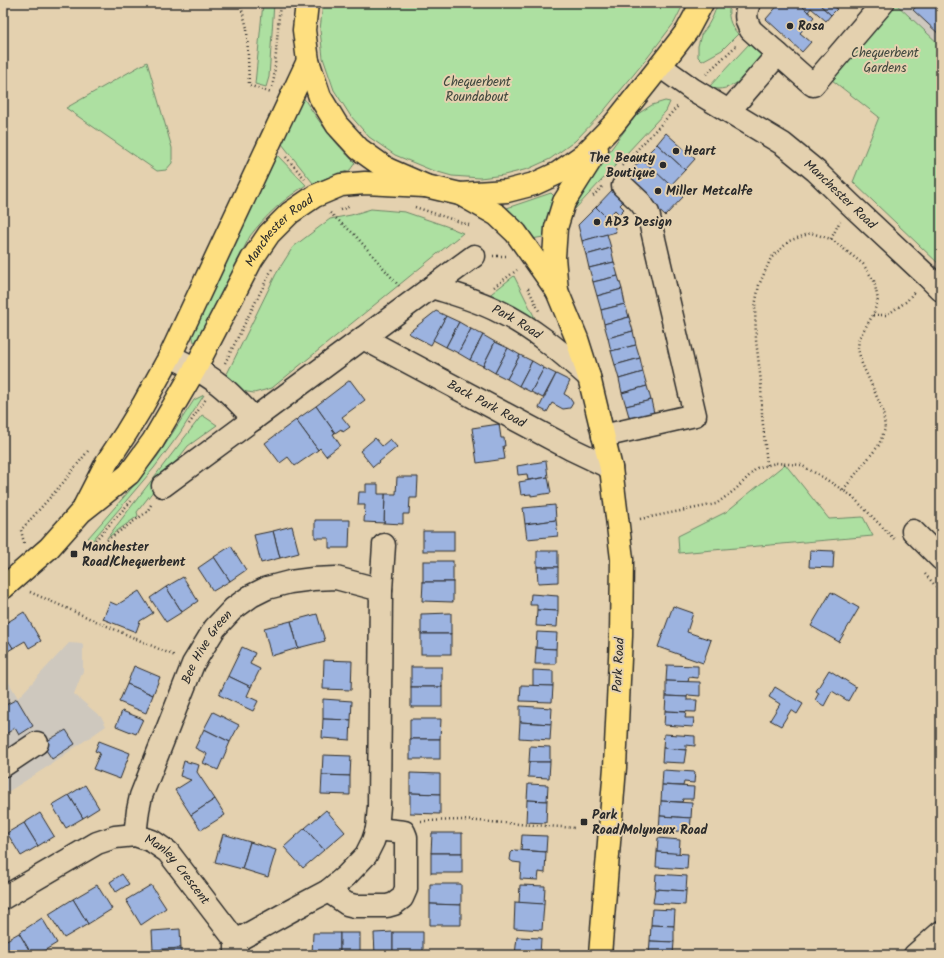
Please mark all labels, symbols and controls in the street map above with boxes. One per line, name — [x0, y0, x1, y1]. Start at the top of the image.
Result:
place label: Rosa — [798, 16, 825, 37]
marker: Rosa — [785, 21, 795, 31]
park label: Chequerbent Gardens — [851, 43, 920, 79]
park label: Chequerbent Roundabout — [443, 72, 512, 108]
place label: Heart — [684, 141, 716, 162]
marker: Heart — [671, 146, 681, 156]
place label: The Beauty Boutique — [589, 148, 656, 184]
street label: Manchester Road — [799, 154, 882, 235]
marker: The Beauty Boutique — [658, 160, 668, 170]
place label: Miller Metcalfe — [666, 181, 753, 202]
marker: Miller Metcalfe — [653, 186, 663, 196]
street label: Manchester Road — [239, 189, 318, 270]
place label: AD3 Design — [605, 212, 672, 233]
marker: AD3 Design — [592, 217, 602, 227]
street label: Park Road — [488, 299, 547, 345]
street label: Back Park Road — [443, 374, 530, 434]
place label: Manchester Road/Chequerbent — [82, 537, 186, 573]
marker: Manchester Road/Chequerbent — [69, 549, 79, 559]
street label: Bee Hive Green — [176, 605, 238, 687]
street label: Park Road — [607, 637, 631, 693]
place label: Park Road/Molyneux Road — [592, 805, 708, 841]
marker: Park Road/Molyneux Road — [579, 817, 589, 827]
street label: Manley Crescent — [142, 829, 216, 910]

